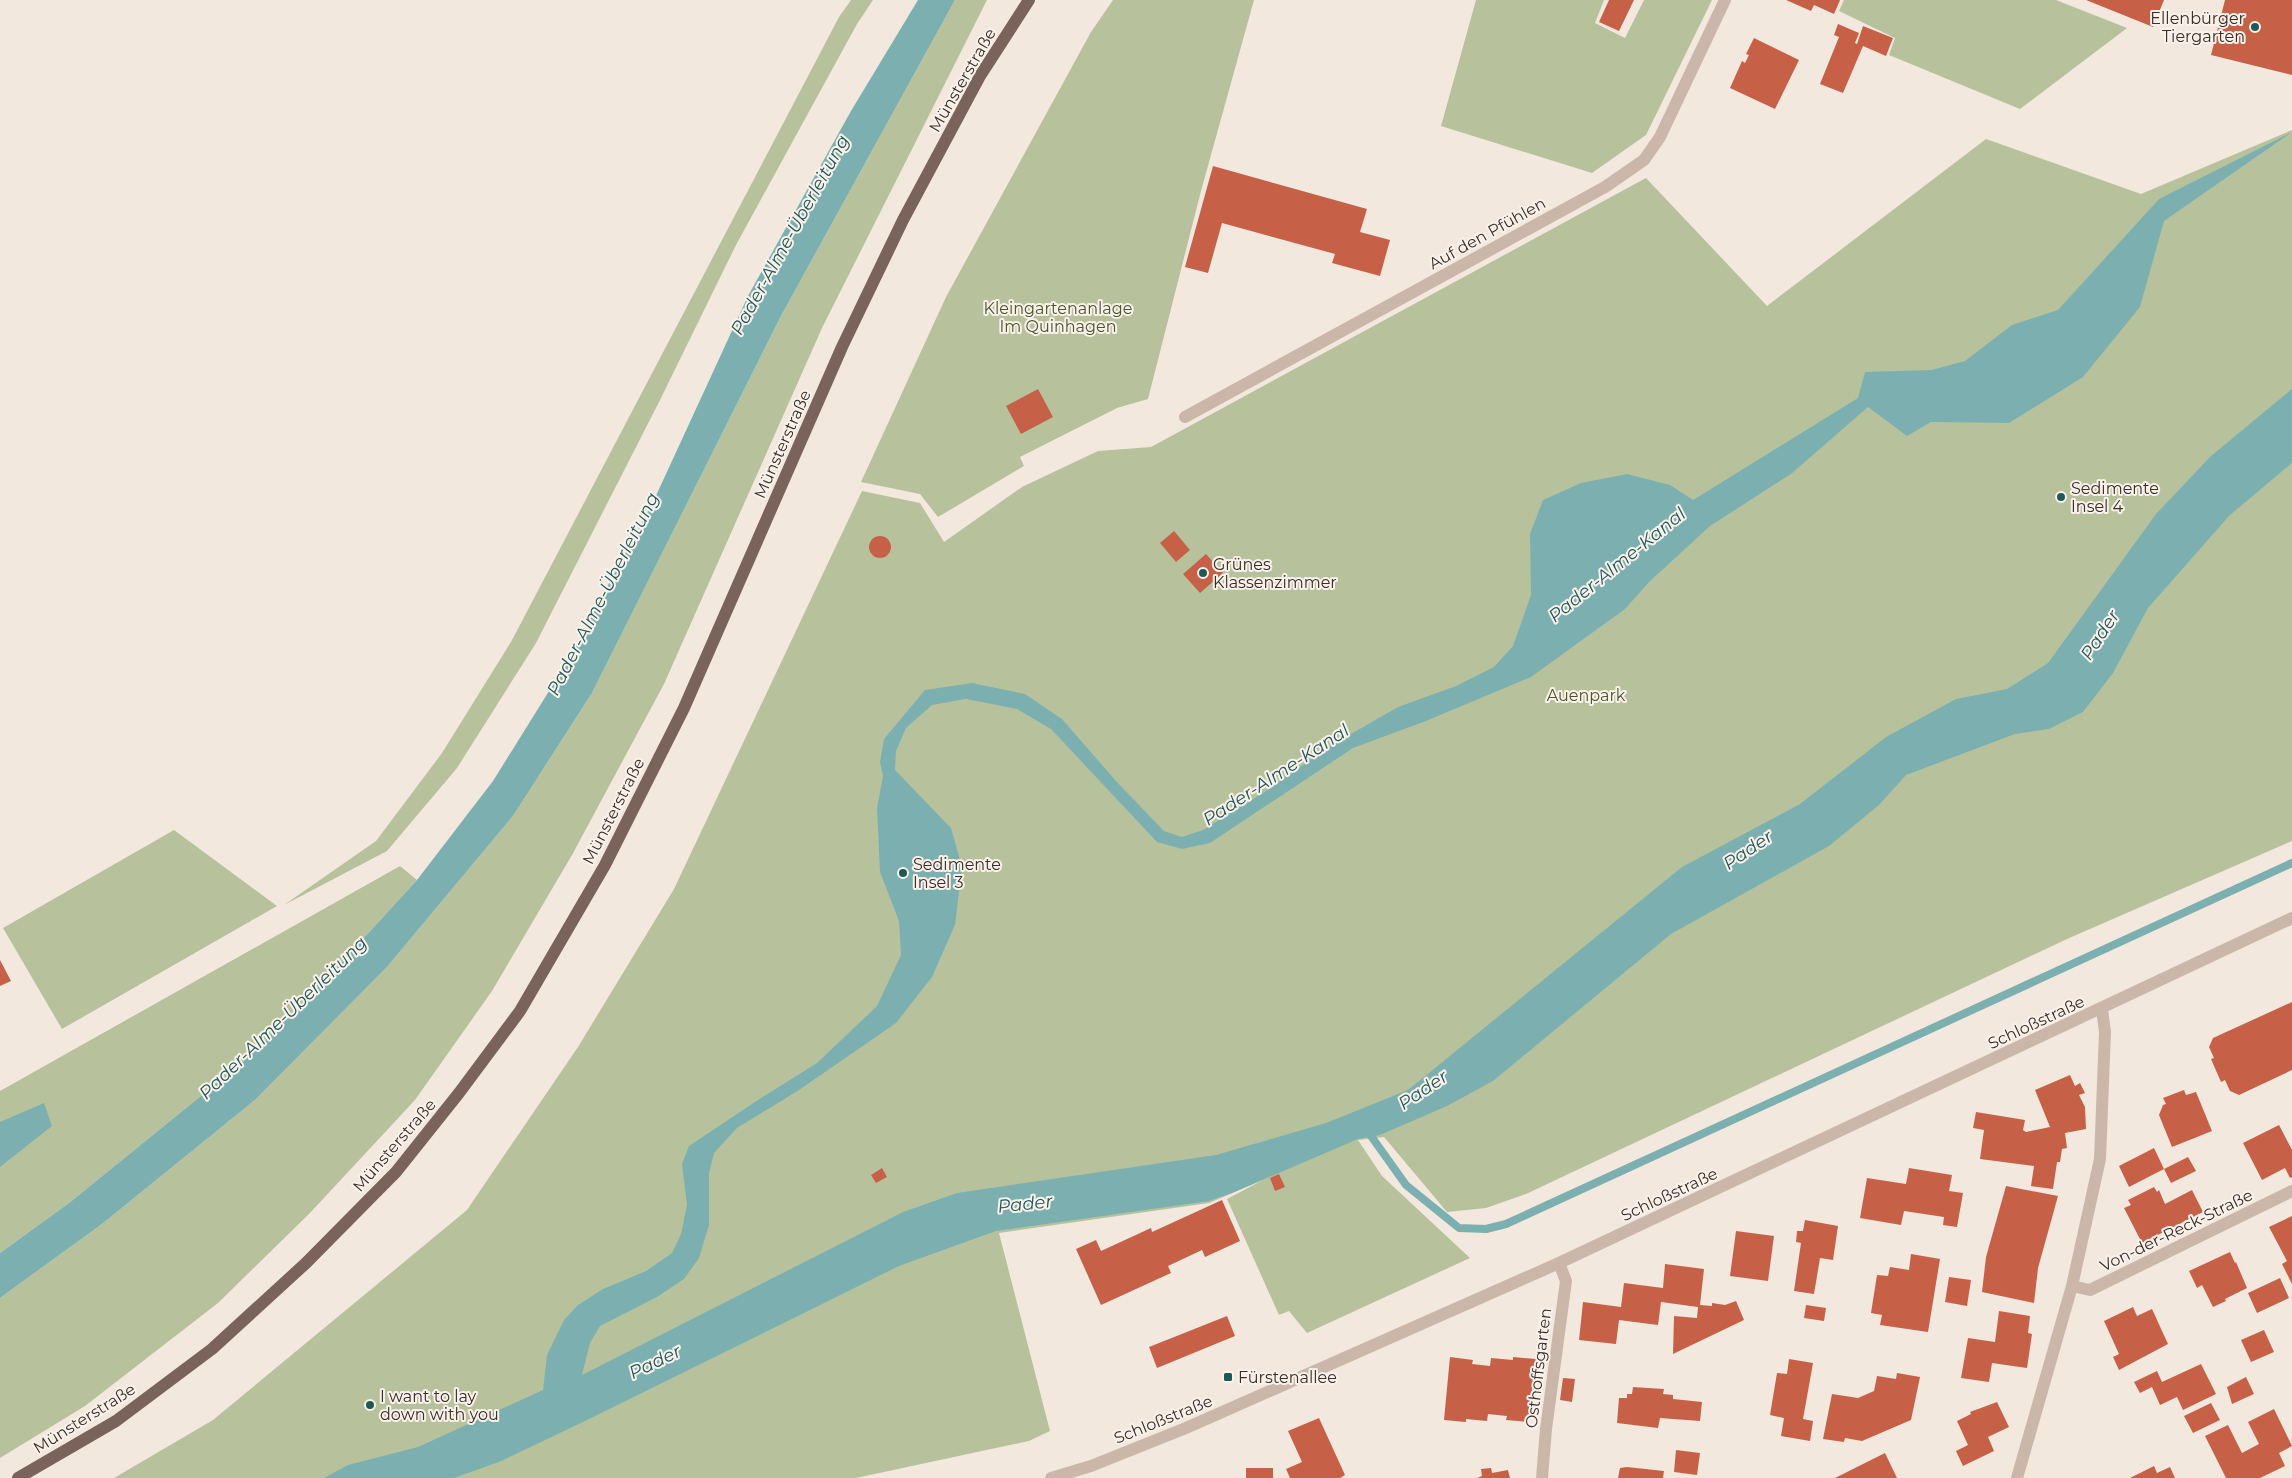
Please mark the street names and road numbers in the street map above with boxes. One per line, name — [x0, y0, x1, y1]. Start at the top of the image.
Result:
street label: Münsterstraße — [925, 25, 1000, 136]
street label: Auf den Pfühlen — [1426, 194, 1549, 273]
street label: Münsterstraße — [750, 387, 815, 501]
street label: Münsterstraße — [578, 755, 648, 868]
street label: Schloßstraße — [1985, 992, 2088, 1053]
street label: Münsterstraße — [349, 1095, 440, 1196]
street label: Schloßstraße — [1618, 1164, 1721, 1225]
street label: Von-der-Reck-Straße — [2097, 1185, 2256, 1276]
street label: Osthoffsgarten — [1522, 1307, 1555, 1429]
street label: Münsterstraße — [30, 1379, 139, 1457]
street label: Schloßstraße — [1111, 1391, 1215, 1448]

